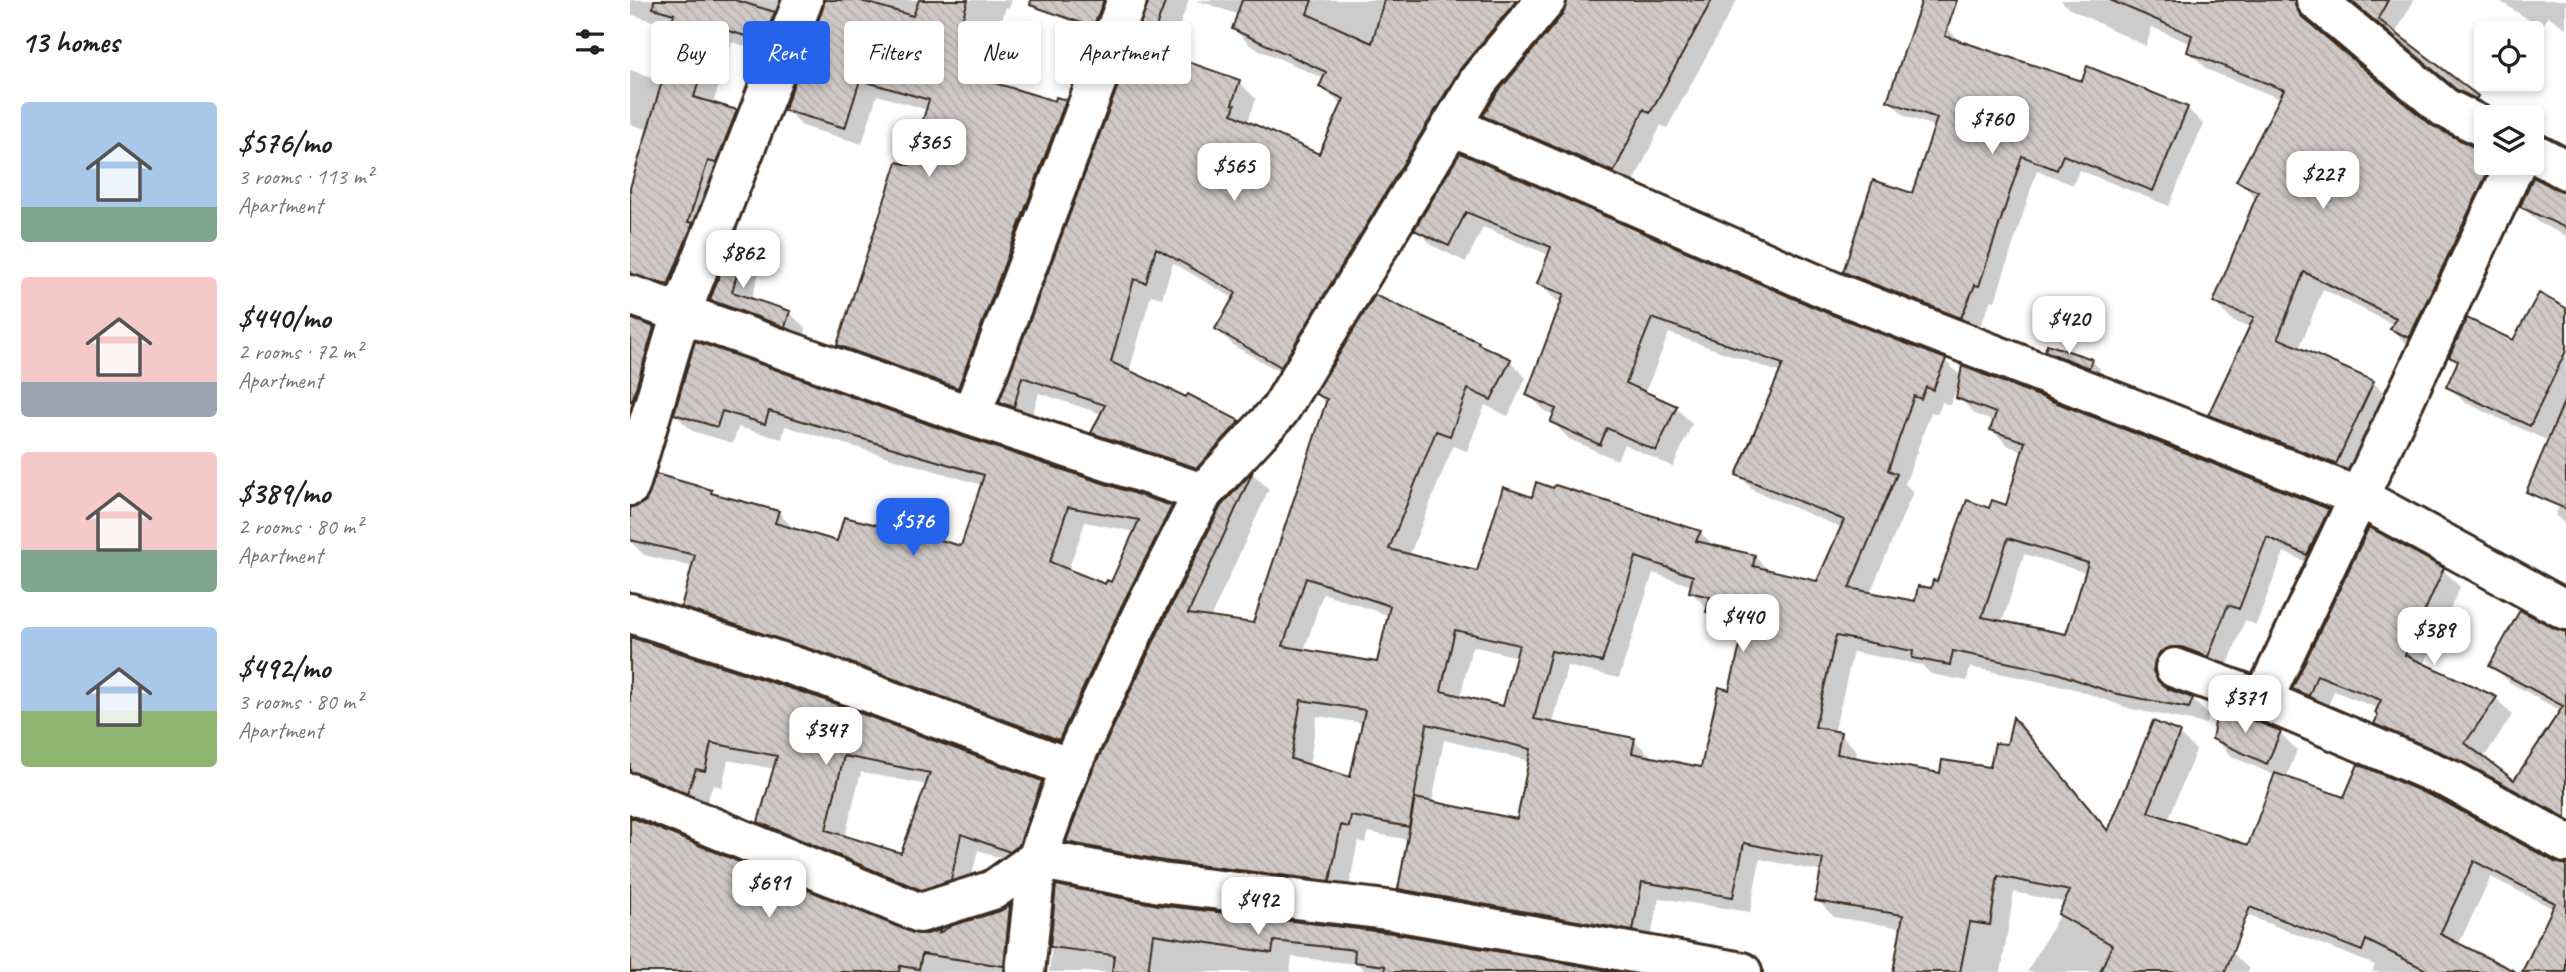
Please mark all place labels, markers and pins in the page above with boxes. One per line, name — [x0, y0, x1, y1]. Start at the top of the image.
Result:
pin: $760 — [1951, 96, 2033, 156]
pin: $365 — [888, 120, 970, 179]
pin: $565 — [1193, 144, 1275, 203]
pin: $227 — [2282, 152, 2364, 211]
pin: $862 — [702, 230, 784, 290]
pin: $420 — [2028, 296, 2110, 356]
pin: $576 — [872, 498, 954, 558]
pin: $440 — [1702, 594, 1784, 654]
pin: $389 — [2393, 608, 2475, 667]
pin: $371 — [2204, 676, 2286, 735]
pin: $347 — [785, 708, 867, 767]
pin: $691 — [728, 860, 810, 920]
pin: $492 — [1217, 878, 1299, 937]

